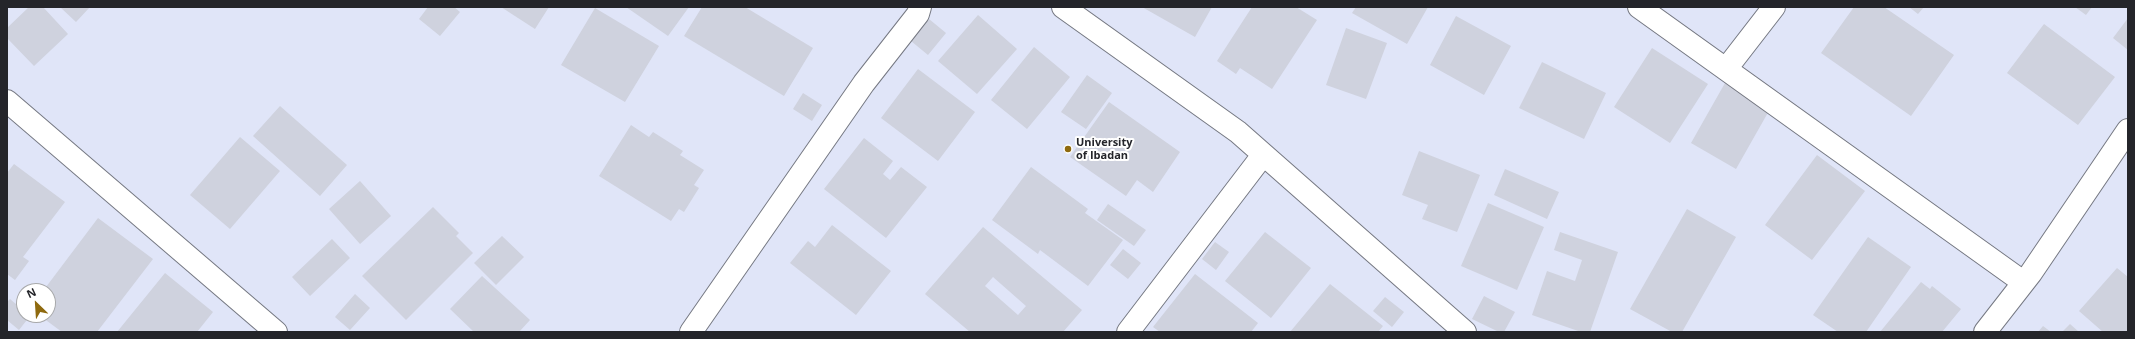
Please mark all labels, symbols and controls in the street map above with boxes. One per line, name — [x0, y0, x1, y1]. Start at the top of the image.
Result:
place label: University of Ibadan — [1076, 136, 1133, 162]
marker: University of Ibadan — [1063, 144, 1073, 154]
north arrow — [16, 283, 56, 323]
text: N — [24, 284, 38, 301]

